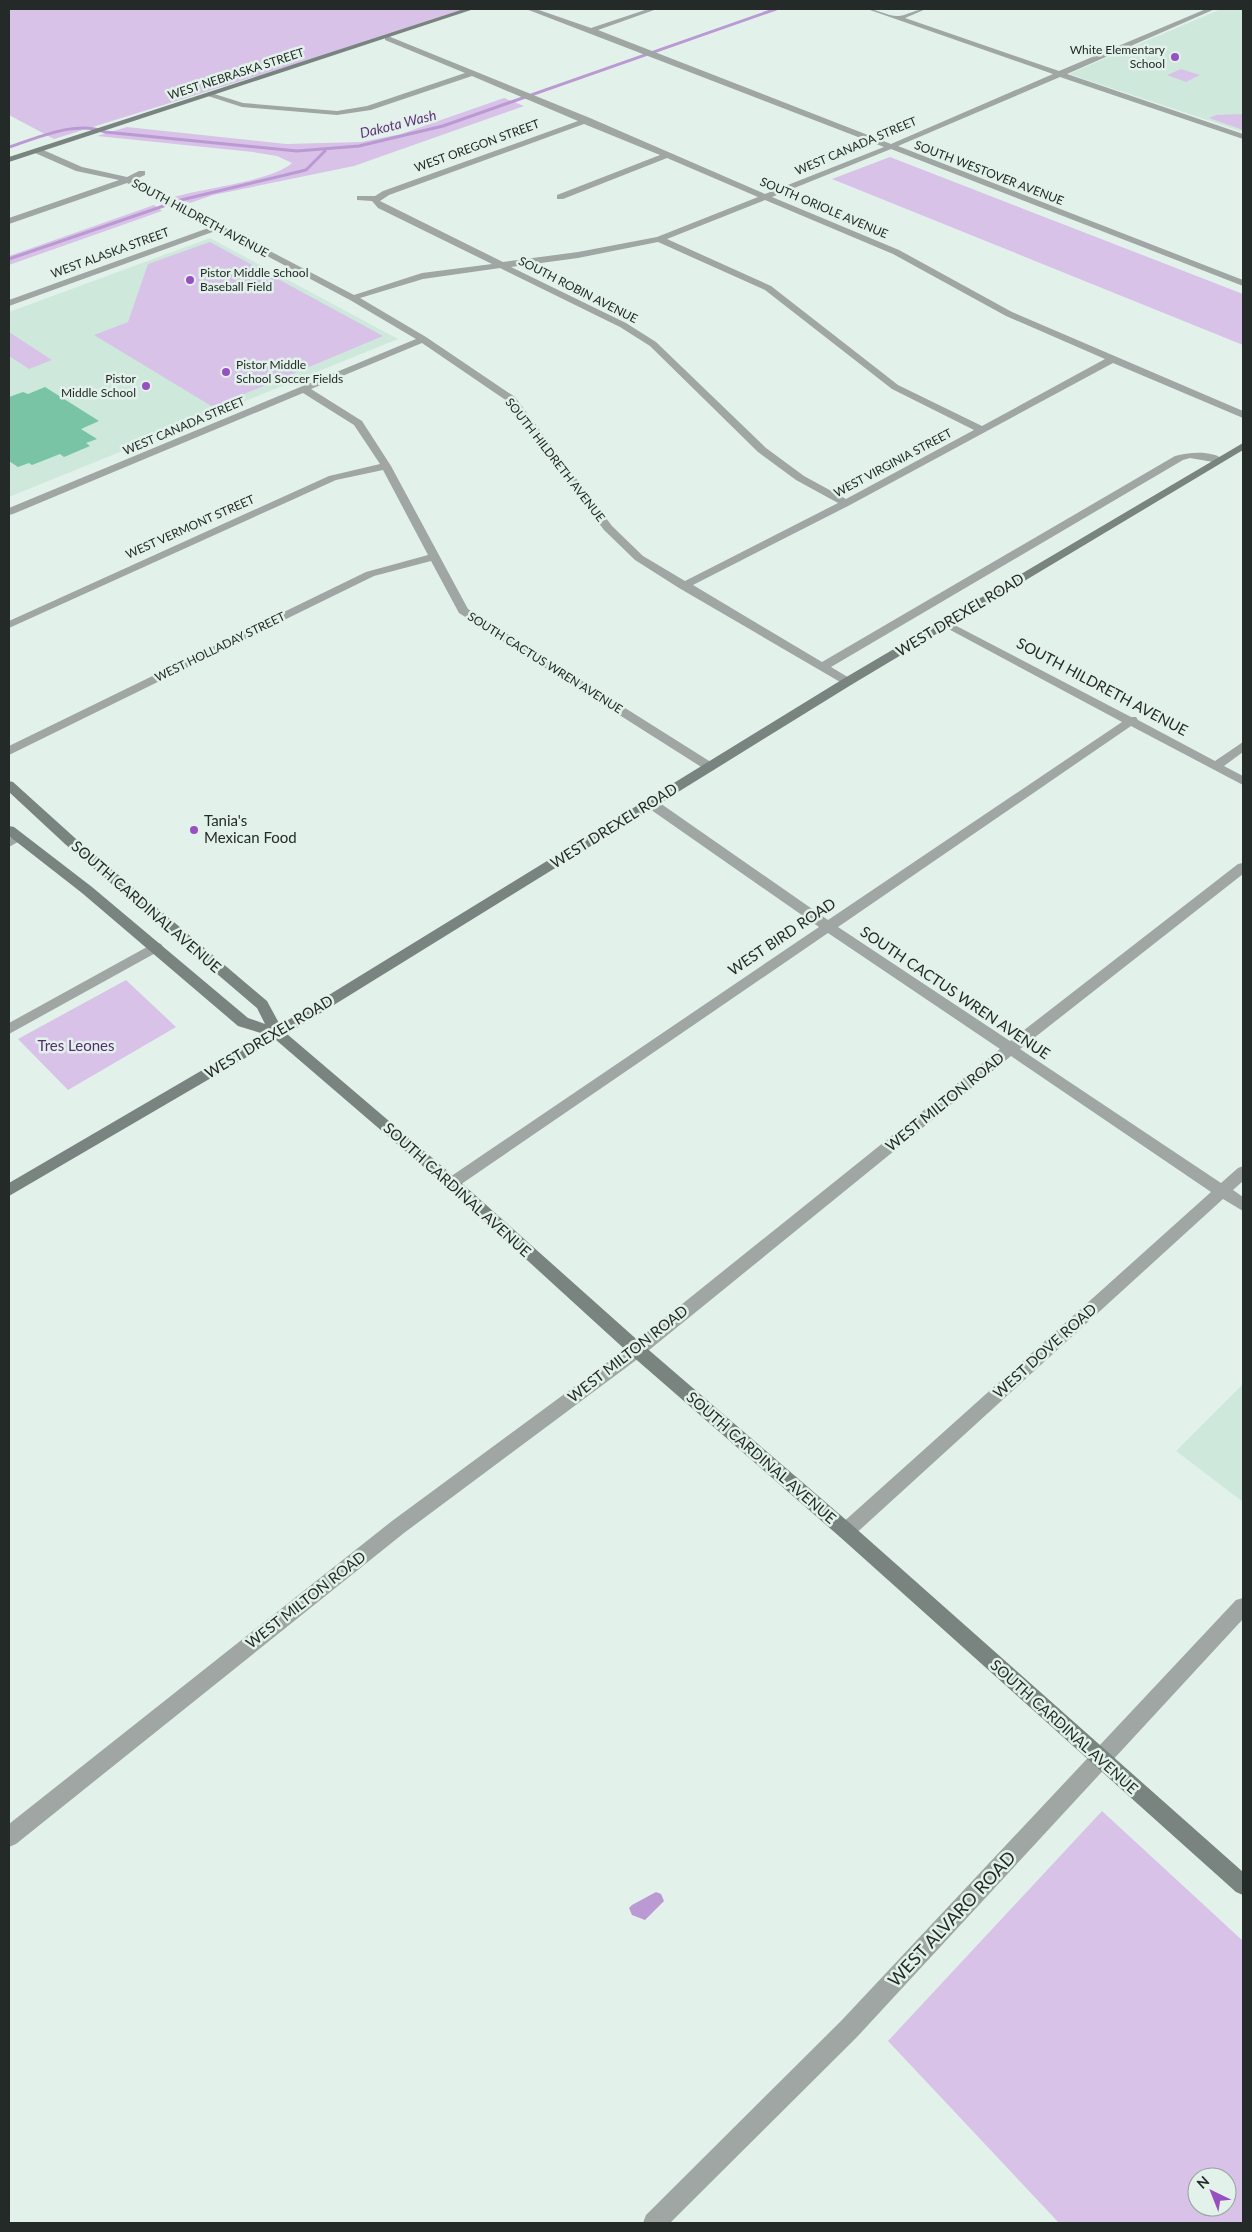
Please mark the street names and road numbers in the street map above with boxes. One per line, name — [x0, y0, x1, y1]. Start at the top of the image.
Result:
street label: WEST NEBRASKA STREET — [166, 44, 306, 103]
street label: WEST CANADA STREET — [793, 113, 919, 178]
street label: WEST OREGON STREET — [412, 116, 542, 175]
street label: SOUTH WESTOVER AVENUE — [912, 137, 1066, 208]
street label: SOUTH ORIOLE AVENUE — [758, 174, 890, 241]
street label: SOUTH HILDRETH AVENUE — [129, 175, 271, 260]
street label: WEST ALASKA STREET — [49, 224, 171, 281]
street label: SOUTH ROBIN AVENUE — [516, 253, 640, 326]
street label: WEST CANADA STREET — [121, 393, 247, 458]
street label: SOUTH HILDRETH AVENUE — [502, 395, 608, 525]
street label: WEST VIRGINIA STREET — [831, 425, 954, 500]
street label: WEST VERMONT STREET — [123, 491, 257, 562]
street label: WEST DREXEL ROAD — [892, 569, 1027, 659]
street label: WEST HOLLADAY STREET — [152, 608, 287, 685]
street label: SOUTH CACTUS WREN AVENUE — [465, 609, 625, 717]
street label: SOUTH HILDRETH AVENUE — [1014, 633, 1191, 739]
street label: WEST DREXEL ROAD — [547, 779, 680, 872]
street label: SOUTH CARDINAL AVENUE — [68, 836, 225, 976]
street label: WEST BIRD ROAD — [724, 894, 839, 979]
street label: SOUTH CACTUS WREN AVENUE — [857, 922, 1054, 1062]
street label: WEST DREXEL ROAD — [201, 991, 336, 1081]
street label: WEST MILTON ROAD — [881, 1048, 1007, 1155]
street label: SOUTH CARDINAL AVENUE — [380, 1118, 535, 1260]
street label: WEST DOVE ROAD — [989, 1299, 1100, 1401]
street label: WEST MILTON ROAD — [564, 1301, 691, 1406]
street label: SOUTH CARDINAL AVENUE — [683, 1387, 840, 1527]
street label: WEST MILTON ROAD — [242, 1547, 369, 1652]
street label: SOUTH CARDINAL AVENUE — [987, 1655, 1142, 1797]
street label: WEST ALVARO ROAD — [883, 1846, 1020, 1991]

